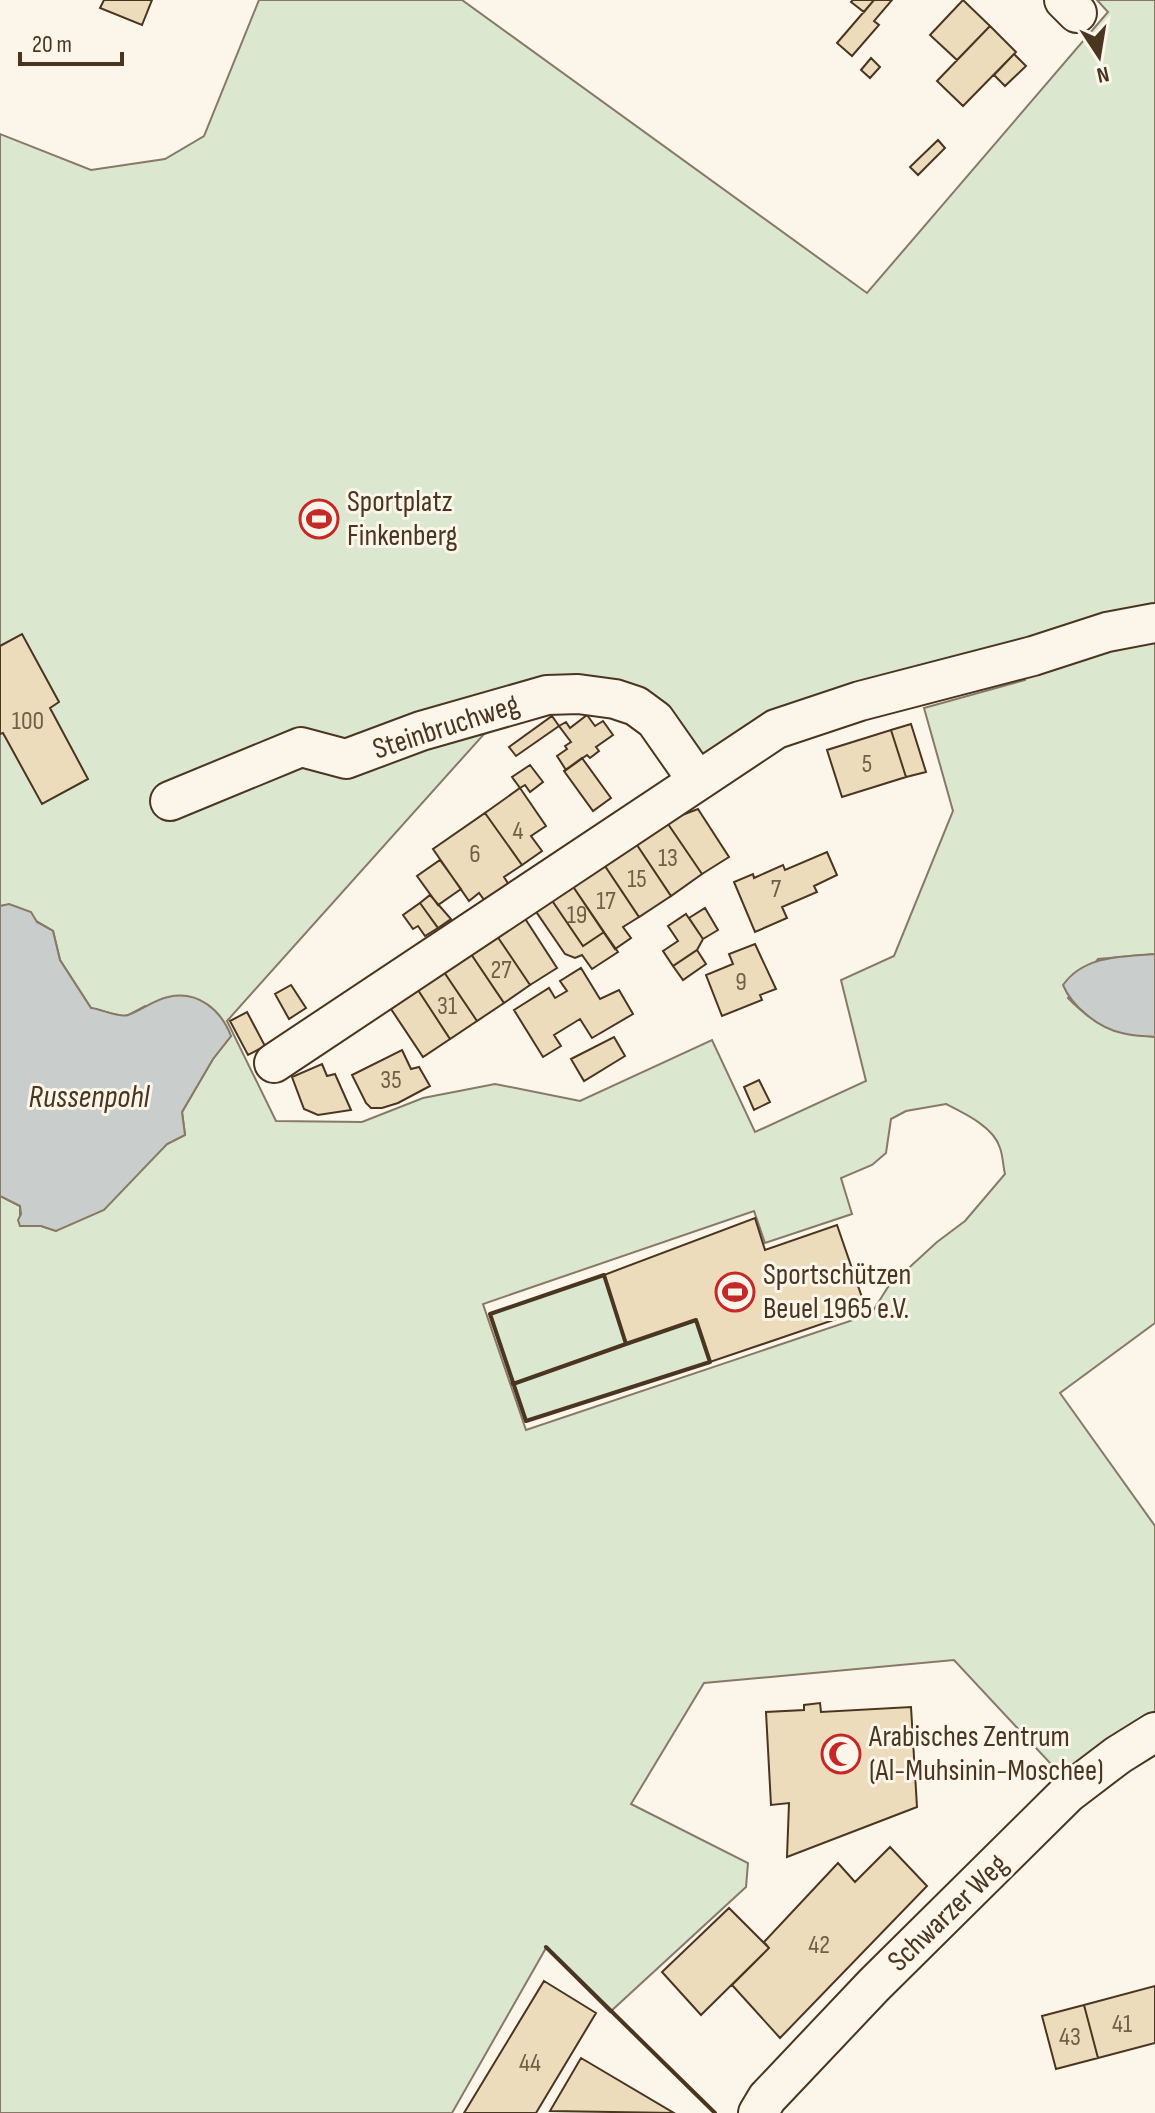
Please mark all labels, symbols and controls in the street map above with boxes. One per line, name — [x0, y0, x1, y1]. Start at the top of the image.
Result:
scale bar — [20, 16, 122, 66]
north arrow — [1059, 16, 1139, 96]
text: 20 m — [32, 30, 72, 59]
text: N — [1094, 60, 1111, 89]
place label: Sportplatz Finkenberg — [347, 484, 457, 554]
sports icon: Sportplatz Finkenberg — [298, 498, 340, 540]
street label: Steinbruchweg — [368, 686, 524, 768]
house number: 100 — [12, 706, 44, 737]
house number: 5 — [862, 749, 872, 780]
house number: 4 — [513, 816, 524, 847]
house number: 6 — [469, 839, 481, 870]
house number: 13 — [658, 843, 678, 874]
house number: 15 — [627, 864, 647, 895]
house number: 7 — [771, 874, 782, 905]
house number: 17 — [596, 886, 616, 917]
house number: 19 — [567, 900, 587, 931]
house number: 27 — [490, 955, 512, 986]
house number: 9 — [735, 967, 747, 998]
house number: 31 — [437, 991, 457, 1022]
house number: 35 — [380, 1065, 402, 1096]
water label: Russenpohl — [29, 1078, 151, 1117]
place label: Sportschützen Beuel 1965 e.V. — [763, 1257, 911, 1327]
sports icon: Sportschützen Beuel 1965 e.V. — [714, 1271, 756, 1313]
place label: Arabisches Zentrum (Al-Muhsinin-Moschee) — [868, 1719, 1104, 1789]
mosque icon: Arabisches Zentrum (Al-Muhsinin-Moschee) — [820, 1733, 862, 1775]
street label: Schwarzer Weg — [880, 1847, 1016, 1979]
house number: 42 — [808, 1930, 830, 1961]
house number: 41 — [1112, 2009, 1132, 2040]
house number: 43 — [1059, 2022, 1081, 2053]
house number: 44 — [519, 2048, 541, 2079]

